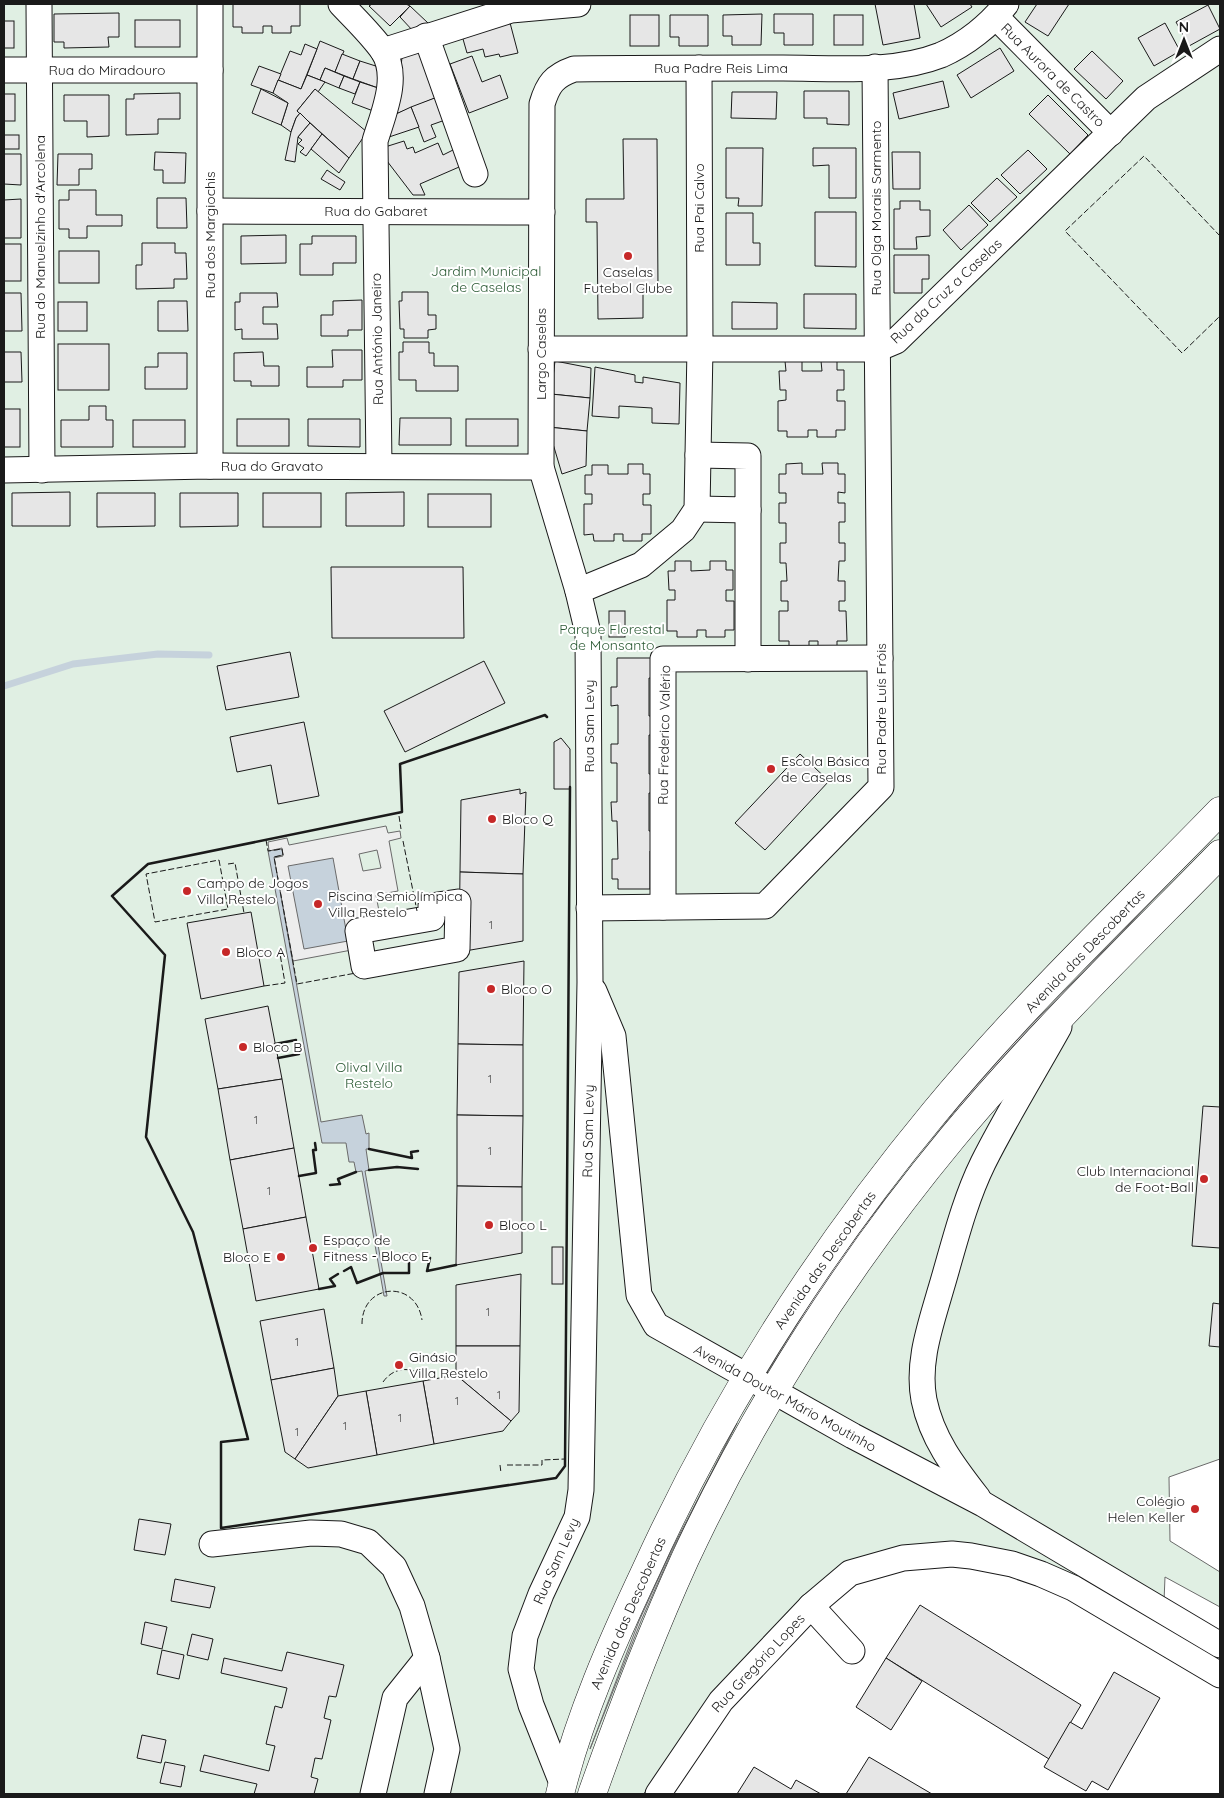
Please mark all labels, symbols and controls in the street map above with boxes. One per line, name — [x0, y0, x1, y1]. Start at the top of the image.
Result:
north arrow — [1159, 15, 1209, 65]
text: N — [1179, 18, 1189, 36]
street label: Rua Aurora de Castro — [997, 19, 1109, 131]
street label: Rua Padre Reis Lima — [654, 59, 788, 77]
street label: Rua do Miradouro — [49, 61, 166, 79]
street label: Rua Olga Morais Sarmento — [867, 120, 885, 296]
street label: Rua do Manuelzinho d'Arcolena — [31, 135, 49, 339]
street label: Rua Pai Calvo — [690, 163, 708, 253]
street label: Rua dos Margiochis — [201, 171, 219, 299]
street label: Rua do Gabaret — [324, 202, 428, 220]
street label: Rua da Cruz a Caselas — [886, 235, 1006, 347]
marker: Caselas Futebol Clube — [622, 250, 634, 262]
park label: Jardim Municipal de Caselas — [431, 262, 541, 296]
place label: Caselas Futebol Clube — [584, 263, 673, 297]
street label: Rua António Janeiro — [367, 273, 387, 405]
street label: Largo Caselas — [532, 308, 550, 400]
street label: Rua do Gravato — [221, 457, 323, 475]
park label: Parque Florestal de Monsanto — [559, 620, 665, 654]
street label: Rua Padre Luís Fróis — [872, 643, 890, 775]
street label: Rua Frederico Valério — [654, 665, 674, 805]
street label: Rua Sam Levy — [580, 679, 598, 773]
place label: Escola Básica de Caselas — [781, 752, 870, 786]
marker: Escola Básica de Caselas — [765, 763, 777, 775]
place label: Bloco Q — [502, 810, 554, 828]
marker: Bloco Q — [486, 813, 498, 825]
place label: Campo de Jogos Villa Restelo — [197, 874, 308, 908]
marker: Campo de Jogos Villa Restelo — [181, 885, 193, 897]
street label: Avenida das Descobertas — [1021, 885, 1149, 1017]
place label: Piscina Semiolímpica Villa Restelo — [328, 887, 463, 921]
marker: Piscina Semiolímpica Villa Restelo — [312, 898, 324, 910]
house number: 1 — [489, 918, 493, 932]
place label: Bloco A — [236, 943, 285, 961]
marker: Bloco A — [220, 946, 232, 958]
place label: Bloco O — [501, 980, 552, 998]
marker: Bloco O — [485, 983, 497, 995]
place label: Bloco B — [253, 1038, 302, 1056]
marker: Bloco B — [237, 1041, 249, 1053]
park label: Olival Villa Restelo — [335, 1058, 403, 1092]
house number: 1 — [488, 1072, 492, 1086]
street label: Rua Sam Levy — [578, 1084, 598, 1178]
house number: 1 — [254, 1113, 258, 1127]
house number: 1 — [488, 1144, 492, 1158]
place label: Club Internacional de Foot-Ball — [1077, 1162, 1194, 1196]
marker: Club Internacional de Foot-Ball — [1198, 1173, 1210, 1185]
house number: 1 — [267, 1184, 271, 1198]
street label: Avenida das Descobertas — [770, 1187, 880, 1333]
place label: Bloco L — [499, 1216, 547, 1234]
marker: Bloco L — [483, 1219, 495, 1231]
place label: Espaço de Fitness - Bloco E — [323, 1231, 429, 1265]
marker: Espaço de Fitness - Bloco E — [307, 1242, 319, 1254]
place label: Bloco E — [223, 1248, 271, 1266]
marker: Bloco E — [275, 1251, 287, 1263]
house number: 1 — [486, 1305, 490, 1319]
house number: 1 — [295, 1335, 299, 1349]
street label: Avenida Doutor Mário Moutinho — [691, 1340, 879, 1456]
place label: Ginásio Villa Restelo — [409, 1348, 488, 1382]
marker: Ginásio Villa Restelo — [393, 1359, 405, 1371]
house number: 1 — [497, 1388, 501, 1402]
house number: 1 — [455, 1394, 459, 1408]
house number: 1 — [398, 1411, 402, 1425]
house number: 1 — [343, 1419, 347, 1433]
house number: 1 — [295, 1425, 299, 1439]
place label: Colégio Helen Keller — [1107, 1492, 1186, 1526]
marker: Colégio Helen Keller — [1189, 1503, 1201, 1515]
street label: Rua Sam Levy — [529, 1515, 583, 1607]
street label: Avenida das Descobertas — [586, 1534, 670, 1692]
street label: Rua Gregório Lopes — [707, 1610, 809, 1716]

